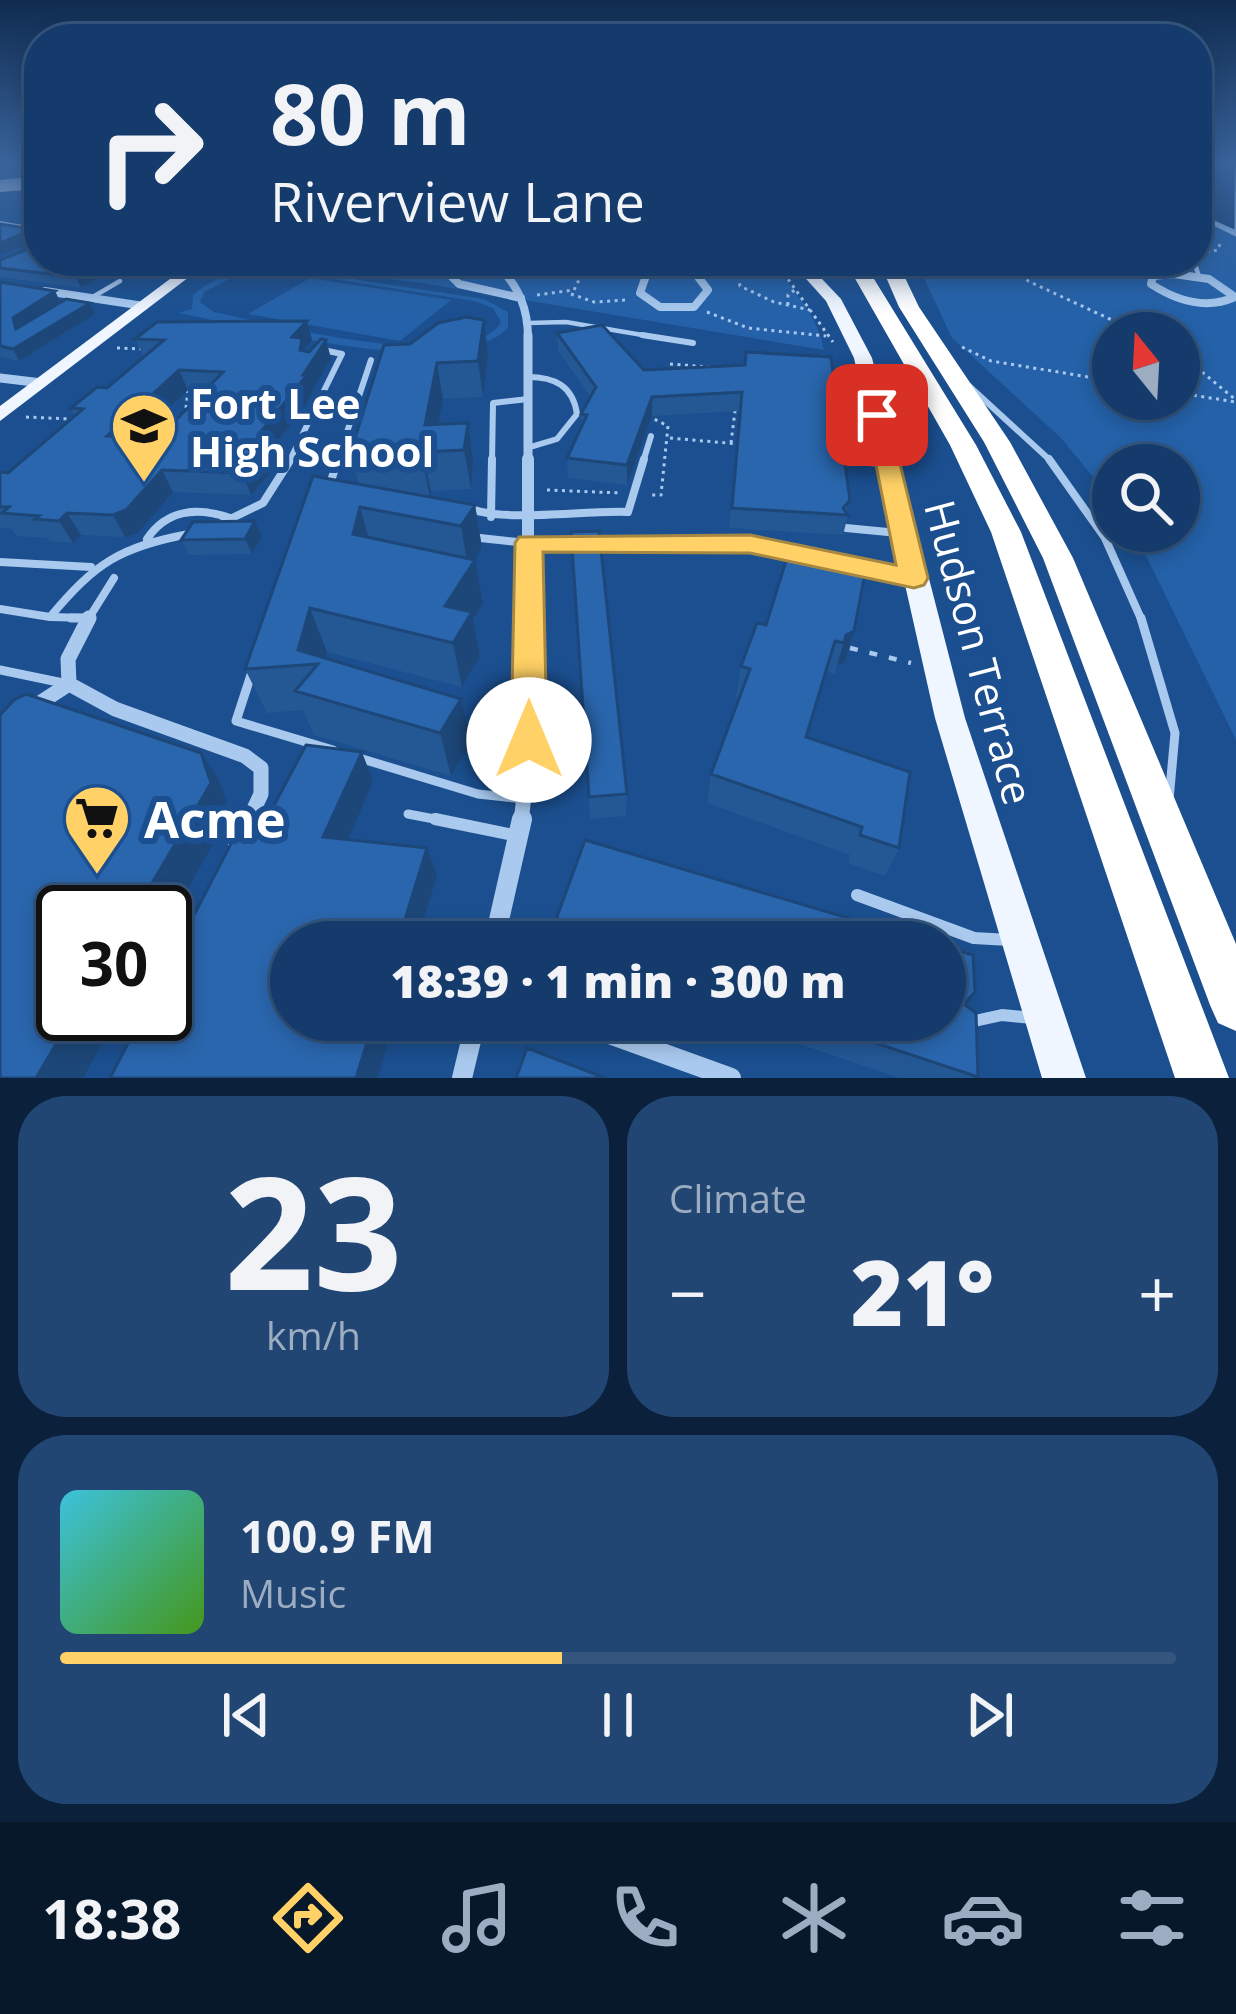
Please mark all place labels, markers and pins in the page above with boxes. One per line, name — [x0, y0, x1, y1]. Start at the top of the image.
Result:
pin — [826, 364, 928, 466]
place label: Fort Lee High School — [190, 374, 434, 479]
school or university icon: Fort Lee High School — [109, 391, 179, 485]
supermarket icon: Acme — [62, 783, 132, 877]
place label: Acme — [144, 783, 286, 853]

